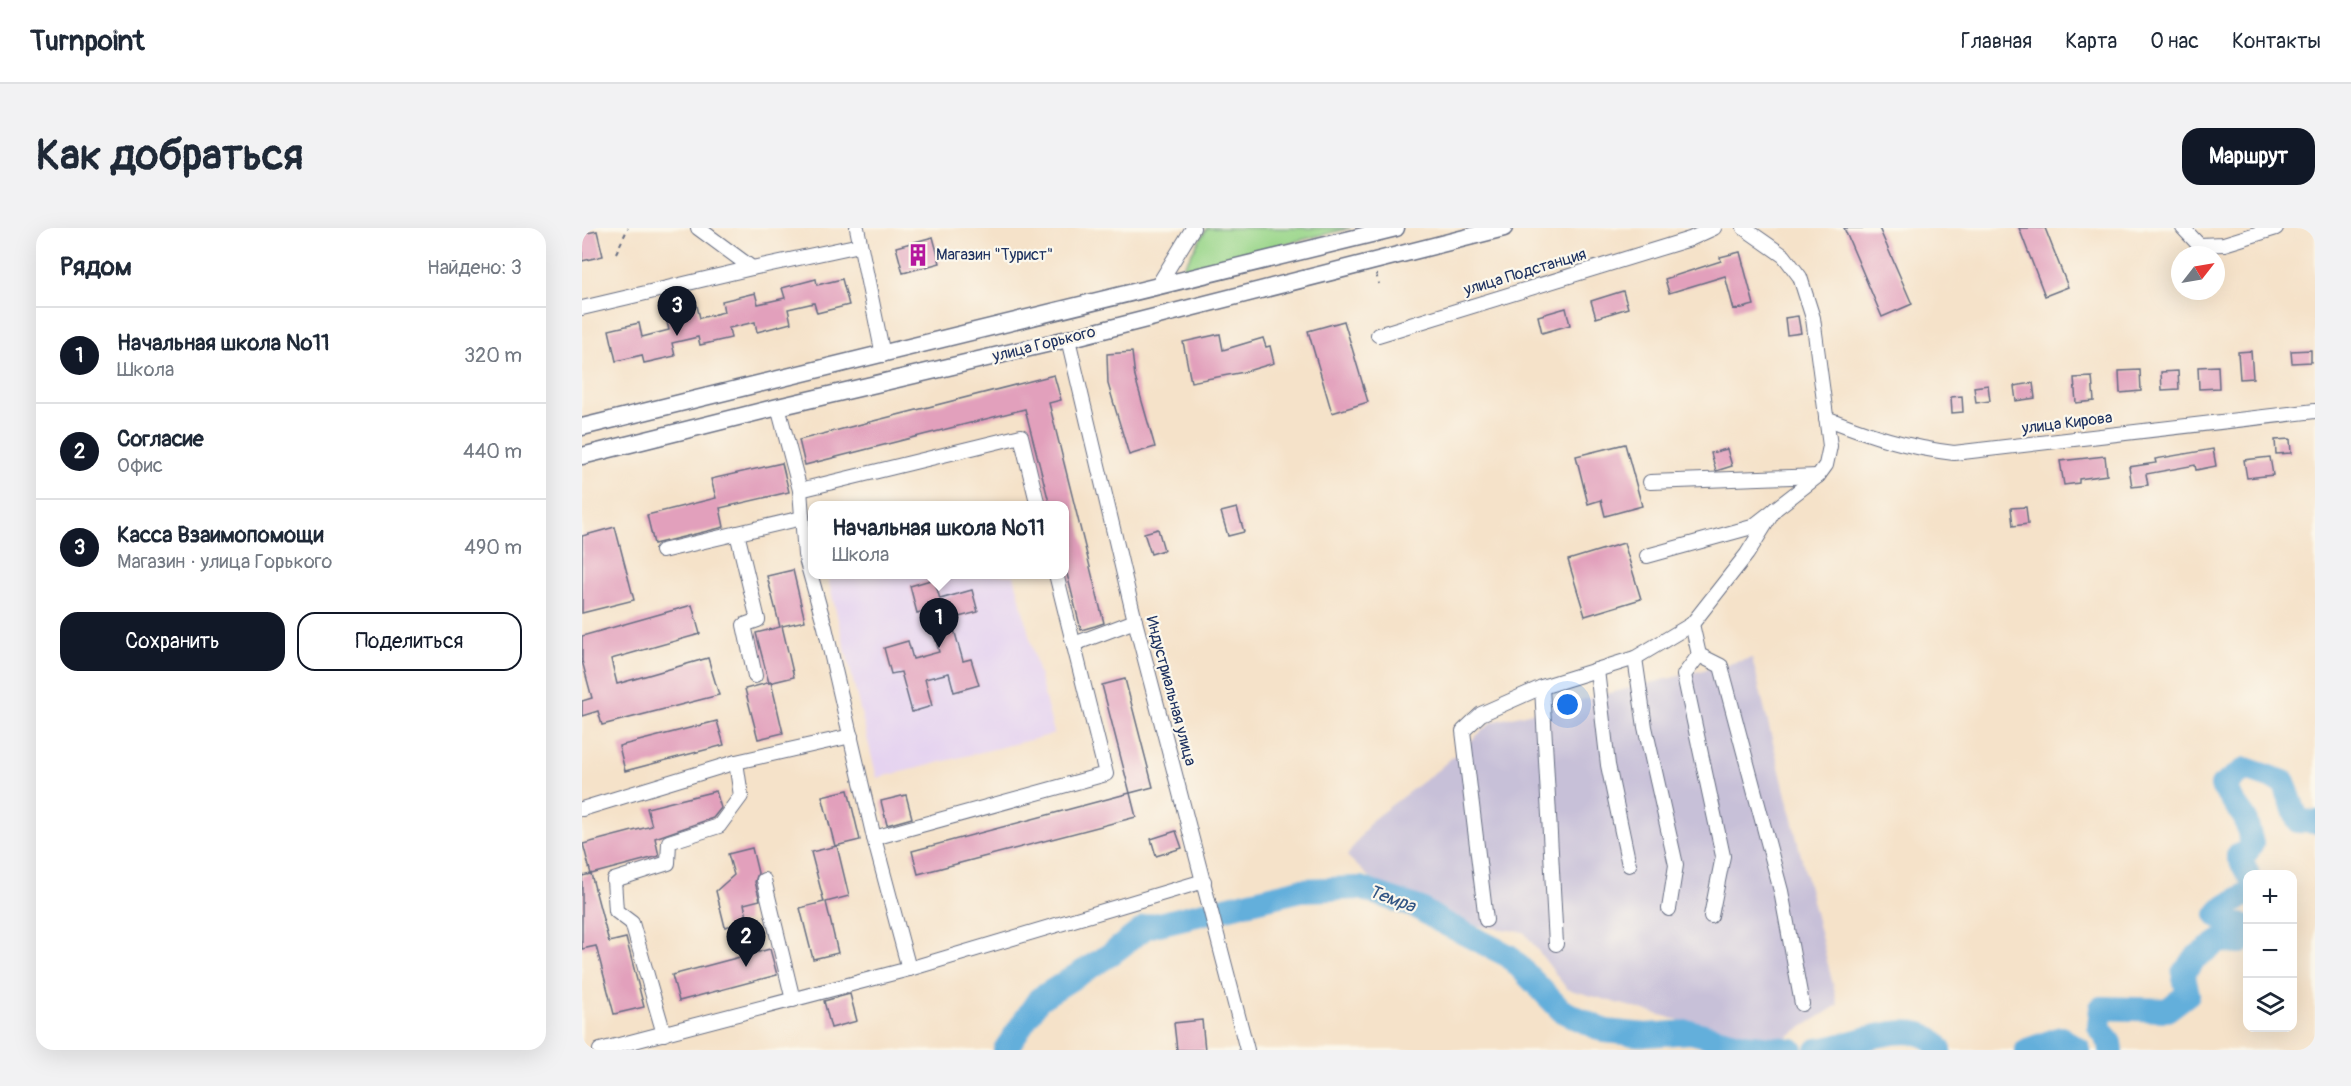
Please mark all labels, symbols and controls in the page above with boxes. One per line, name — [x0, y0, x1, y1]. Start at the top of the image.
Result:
text: Turnpoint — [30, 24, 144, 59]
text: Главная — [1961, 28, 2032, 55]
text: Карта — [2065, 28, 2117, 55]
text: О нас — [2150, 28, 2199, 55]
text: Контакты — [2232, 28, 2321, 55]
button: Маршрут — [2182, 128, 2315, 185]
text: Как добраться — [36, 130, 303, 182]
building icon: Магазин "Турист" — [905, 242, 931, 268]
street label: улица Подстанция — [1460, 244, 1589, 300]
place label: Магазин "Турист" — [936, 245, 1053, 265]
north arrow — [2171, 246, 2225, 300]
text: Рядом — [60, 251, 132, 283]
text: Найдено: 3 — [427, 255, 522, 280]
pin: 3 — [658, 286, 697, 336]
street label: улица Горького — [989, 321, 1098, 367]
text: Начальная школа №11 — [117, 329, 330, 357]
text: 1 — [76, 343, 83, 368]
text: 320 m — [464, 343, 522, 368]
text: Школа — [117, 357, 174, 382]
street label: улица Кирова — [2020, 408, 2113, 439]
text: Согласие — [117, 425, 204, 453]
text: 2 — [74, 439, 85, 464]
text: 440 m — [463, 439, 522, 464]
text: Офис — [117, 453, 163, 478]
popup — [808, 501, 1069, 579]
text: Начальная школа №11 — [832, 514, 1045, 542]
text: Касса Взаимопомощи — [117, 521, 324, 549]
text: 3 — [74, 535, 85, 560]
text: 490 m — [464, 535, 522, 560]
text: Школа — [832, 542, 889, 567]
text: Магазин · улица Горького — [117, 549, 332, 574]
pin: 1 — [920, 598, 958, 648]
button: Сохранить — [60, 612, 285, 671]
button: Поделиться — [297, 612, 522, 671]
street label: Индустриальная улица — [1141, 614, 1201, 768]
your location — [1553, 690, 1582, 719]
map controls — [2243, 870, 2297, 1032]
button: + — [2243, 870, 2297, 924]
water label: Темра — [1366, 880, 1420, 919]
pin: 2 — [726, 918, 766, 967]
button: − — [2243, 924, 2297, 978]
button: layers — [2243, 978, 2297, 1032]

